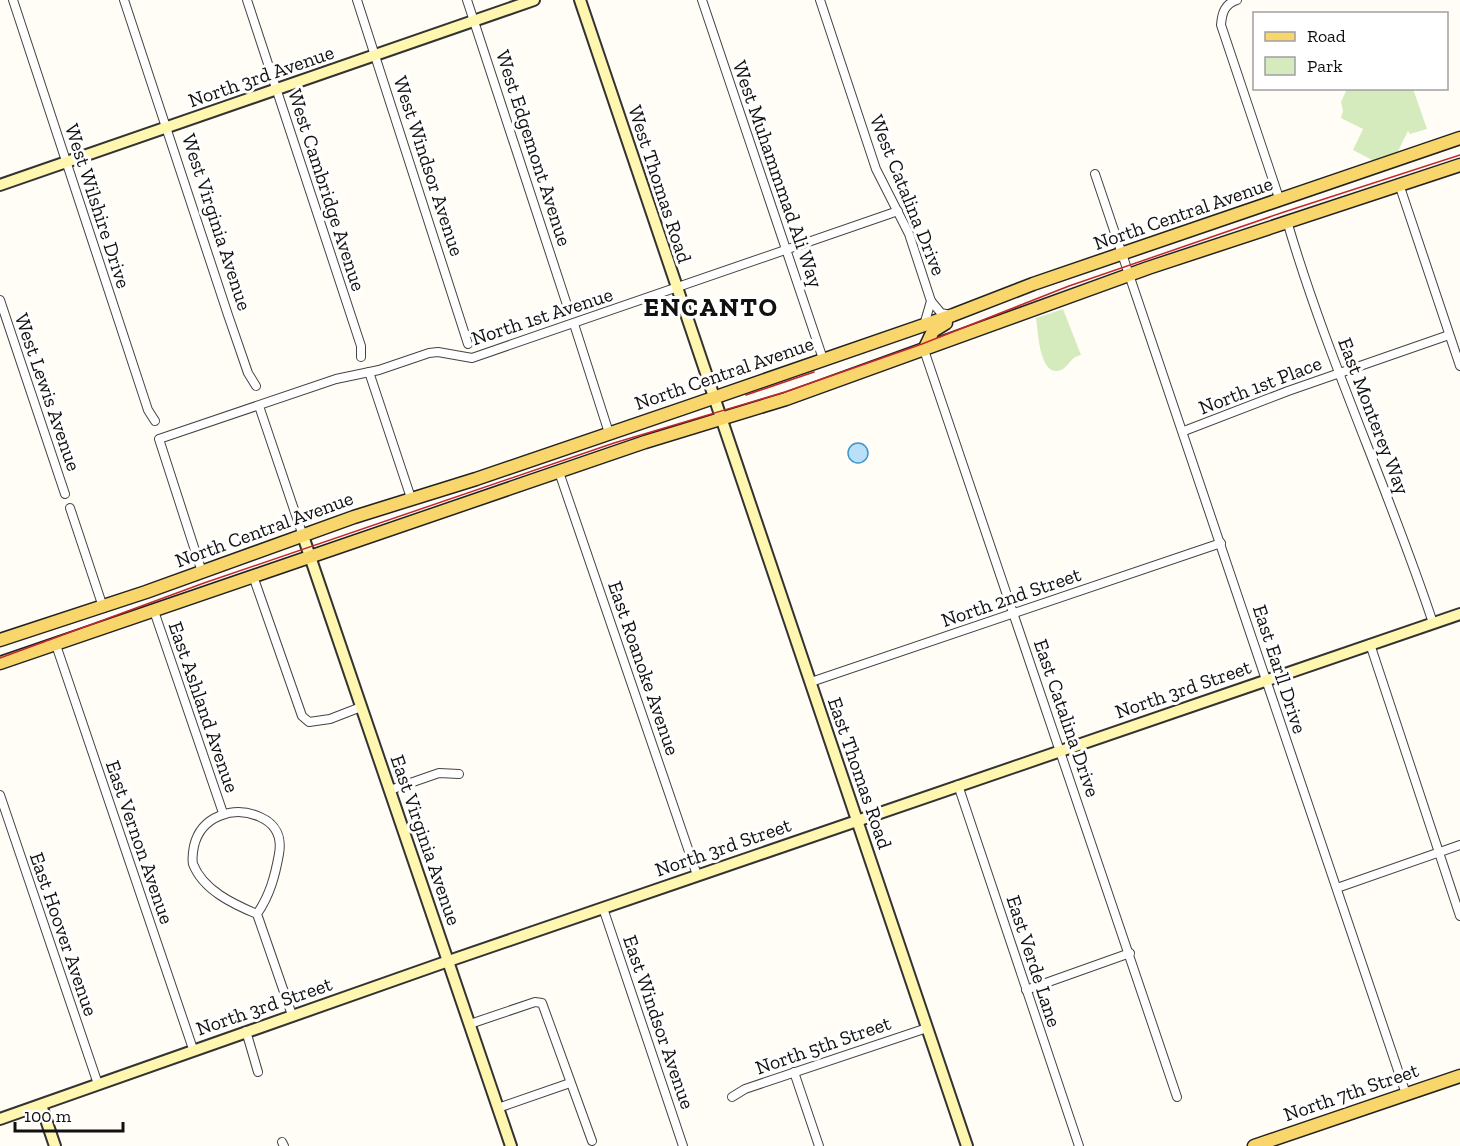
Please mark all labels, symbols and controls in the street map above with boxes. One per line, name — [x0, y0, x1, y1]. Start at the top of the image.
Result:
legend — [1253, 12, 1448, 90]
text: Road — [1307, 25, 1346, 47]
street label: North 3rd Avenue — [185, 40, 337, 112]
street label: West Edgemont Avenue — [491, 47, 577, 249]
text: Park — [1307, 55, 1343, 77]
street label: West Muhammmad Ali Way — [728, 57, 828, 291]
street label: West Windsor Avenue — [389, 73, 469, 259]
street label: West Cambridge Avenue — [283, 86, 371, 294]
street label: West Thomas Road — [623, 102, 697, 266]
street label: West Catalina Drive — [865, 111, 951, 279]
street label: West Wilshire Drive — [60, 121, 136, 291]
street label: West Virginia Avenue — [177, 131, 257, 313]
street label: North Central Avenue — [1090, 171, 1276, 255]
street label: North 1st Avenue — [468, 282, 616, 350]
district label: ENCANTO — [643, 291, 779, 323]
street label: West Lewis Avenue — [10, 310, 86, 474]
street label: North Central Avenue — [631, 331, 817, 415]
street label: East Monterey Way — [1333, 334, 1415, 499]
street label: North 1st Place — [1195, 351, 1325, 419]
street label: North Central Avenue — [172, 486, 356, 572]
street label: North 2nd Street — [938, 562, 1084, 632]
street label: East Roanoke Avenue — [603, 578, 685, 758]
street label: East Earll Drive — [1248, 602, 1312, 736]
street label: East Ashland Avenue — [163, 618, 245, 796]
street label: East Catalina Drive — [1029, 636, 1105, 800]
street label: North 3rd Street — [1112, 654, 1255, 724]
street label: East Thomas Road — [823, 694, 897, 852]
street label: East Virginia Avenue — [386, 752, 466, 928]
street label: East Vernon Avenue — [101, 757, 179, 927]
street label: North 3rd Street — [652, 812, 795, 882]
street label: East Hoover Avenue — [25, 849, 103, 1019]
street label: East Verde Lane — [1001, 892, 1067, 1030]
street label: East Windsor Avenue — [618, 932, 700, 1112]
street label: North 3rd Street — [193, 971, 336, 1041]
street label: North 5th Street — [752, 1010, 895, 1079]
street label: North 7th Street — [1280, 1058, 1422, 1126]
scale bar — [15, 1095, 123, 1133]
text: 100 m — [24, 1105, 72, 1127]

